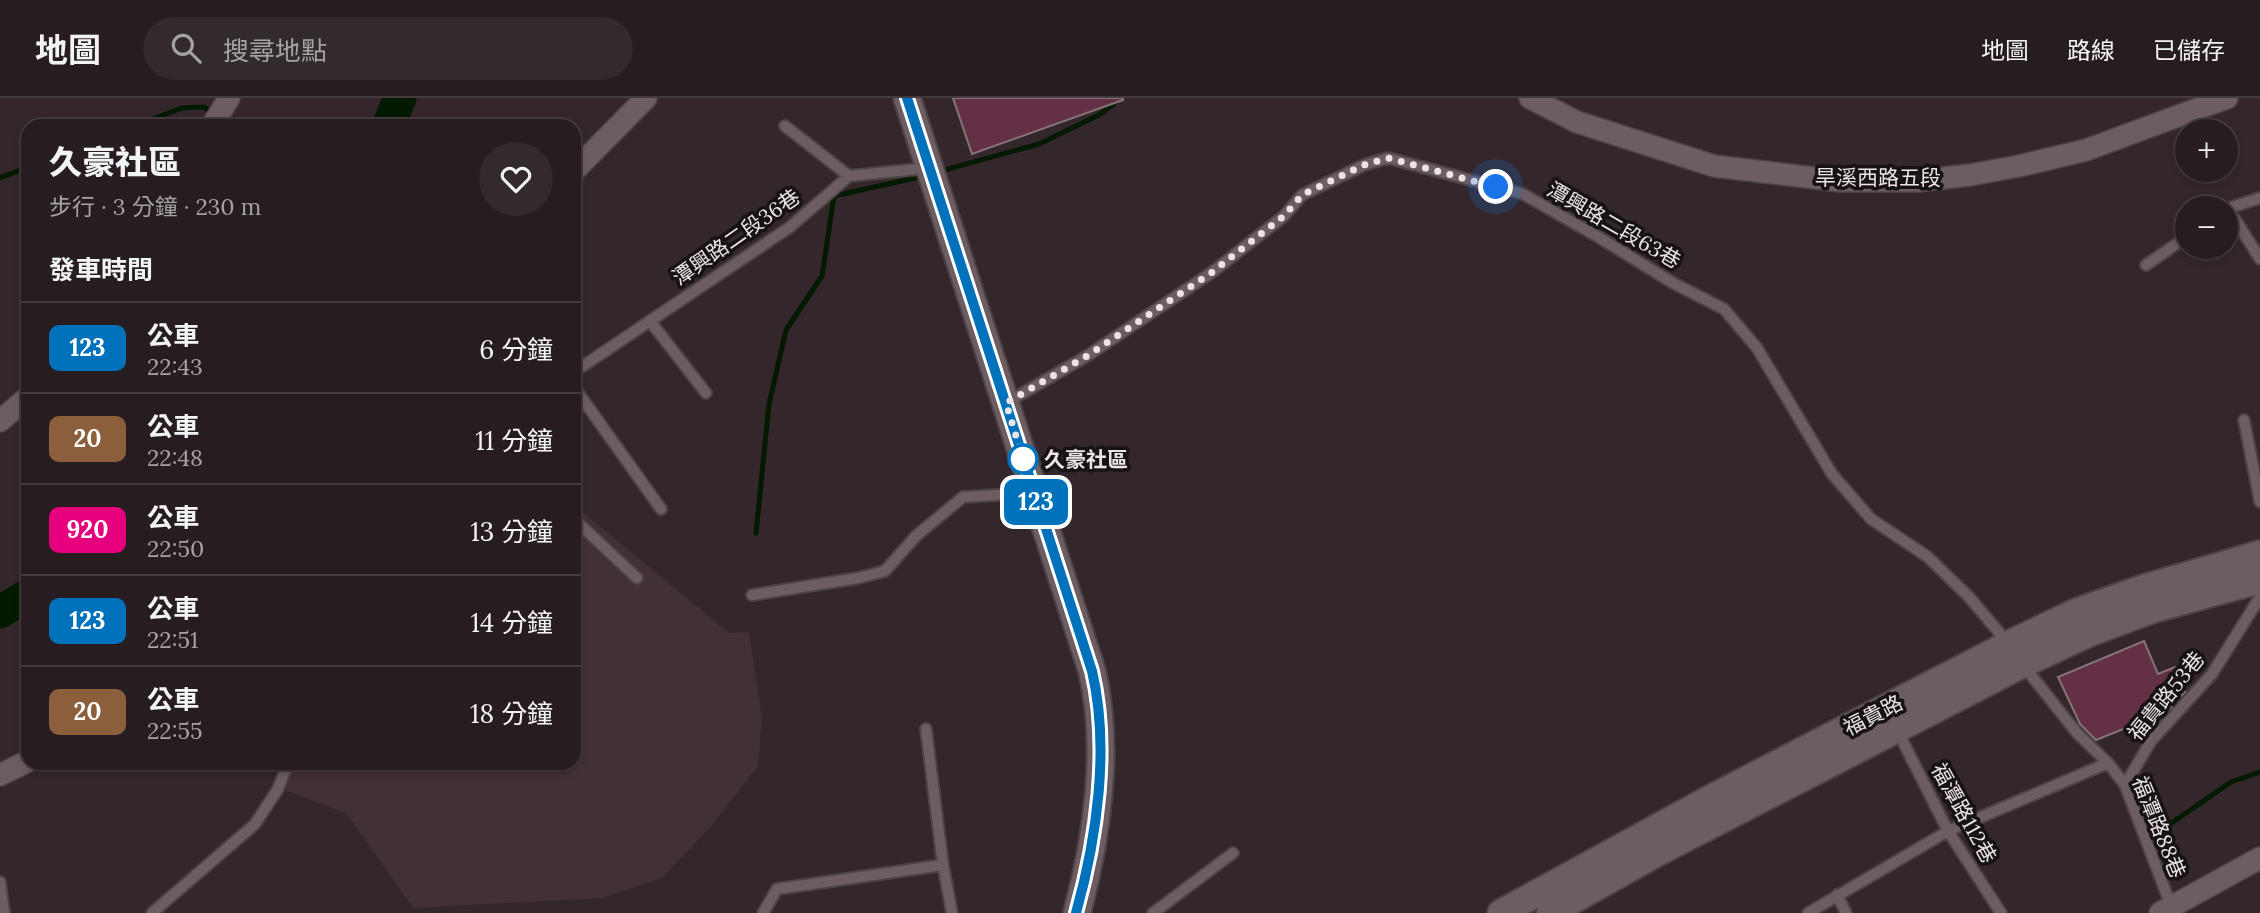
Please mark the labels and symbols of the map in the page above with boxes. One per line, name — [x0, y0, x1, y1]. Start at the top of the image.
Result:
street label: 旱溪西路五段 — [1815, 164, 1941, 191]
your location — [1478, 169, 1513, 204]
street label: 潭興路二段63巷 — [1542, 176, 1686, 274]
street label: 潭興路二段36巷 — [667, 183, 805, 291]
marker: 久豪社區 — [1008, 444, 1038, 474]
place label: 久豪社區 — [1044, 446, 1128, 473]
line badge: 123 — [996, 479, 1076, 525]
street label: 福貴路53巷 — [2122, 646, 2210, 746]
street label: 福貴路 — [1839, 689, 1907, 741]
street label: 福潭路112巷 — [1925, 758, 2003, 868]
street label: 福潭路88巷 — [2126, 772, 2192, 882]

